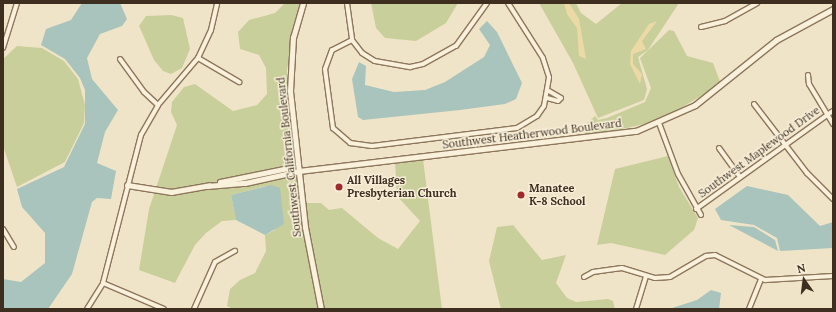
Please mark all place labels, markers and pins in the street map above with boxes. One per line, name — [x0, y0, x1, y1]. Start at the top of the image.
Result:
place label: All Villages Presbyterian Church — [347, 174, 457, 200]
marker: All Villages Presbyterian Church — [334, 182, 344, 192]
place label: Manatee K-8 School — [529, 182, 585, 208]
marker: Manatee K-8 School — [516, 190, 526, 200]

